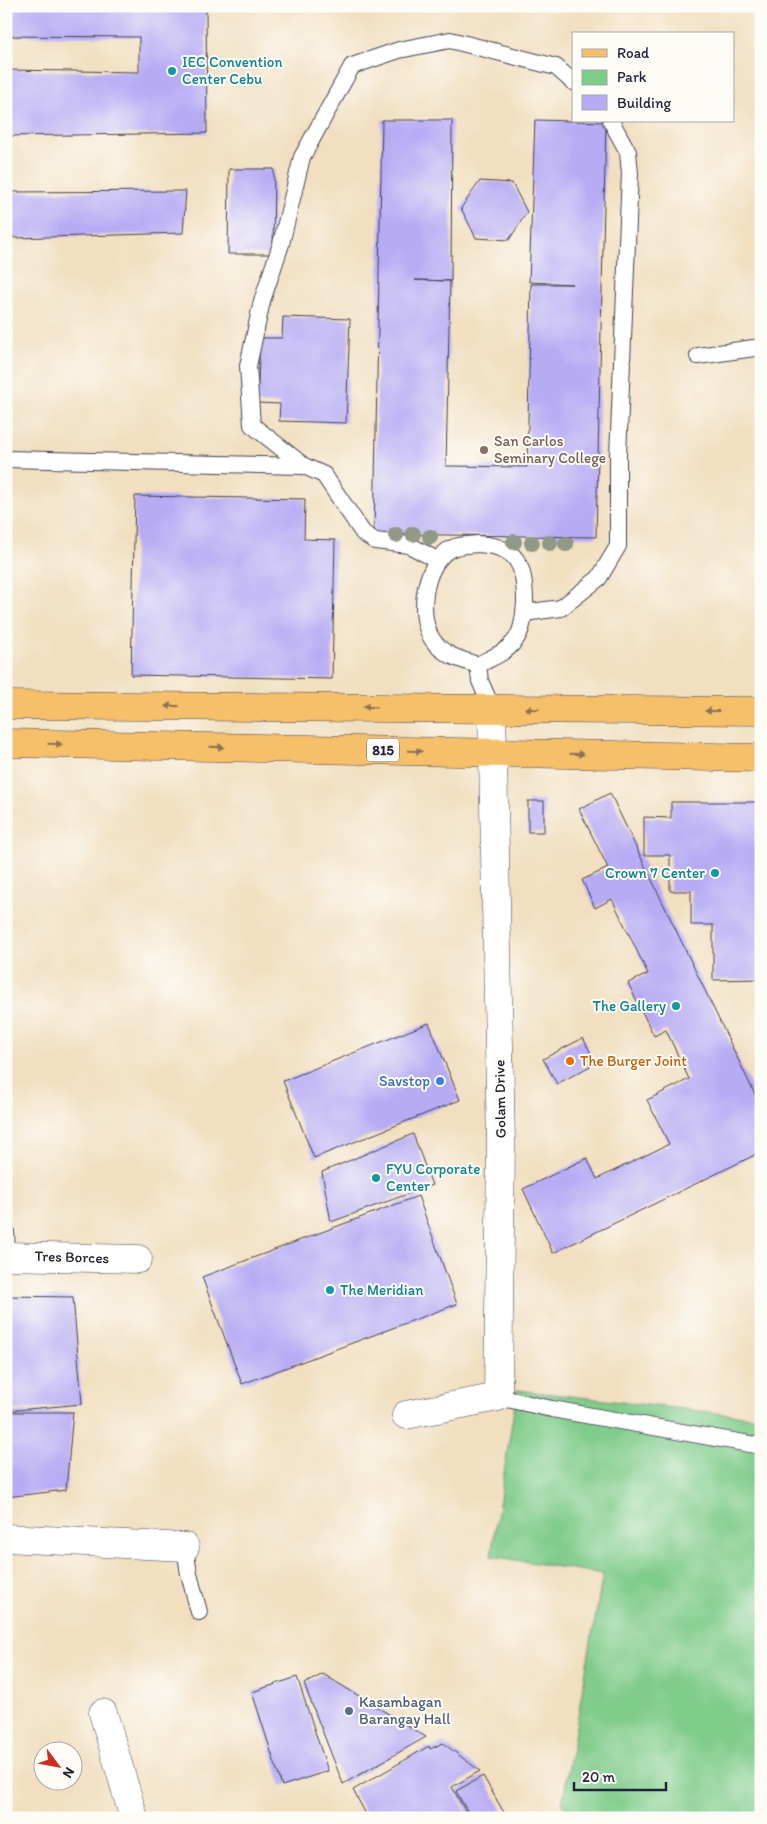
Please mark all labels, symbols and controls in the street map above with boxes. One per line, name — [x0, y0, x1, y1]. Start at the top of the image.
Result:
legend — [572, 32, 734, 122]
text: Road — [617, 44, 650, 62]
place label: IEC Convention Center Cebu — [182, 53, 283, 88]
marker: IEC Convention Center Cebu — [166, 65, 178, 77]
text: Park — [617, 68, 647, 86]
text: Building — [617, 94, 671, 112]
place label: San Carlos Seminary College — [494, 432, 606, 467]
marker: San Carlos Seminary College — [478, 444, 490, 456]
one-way arrow — [164, 702, 180, 710]
one-way arrow — [361, 703, 377, 711]
one-way arrow — [524, 705, 540, 713]
one-way arrow — [704, 707, 720, 715]
road number: 815 — [367, 738, 399, 762]
one-way arrow — [47, 740, 63, 748]
one-way arrow — [210, 743, 226, 751]
one-way arrow — [407, 747, 423, 755]
one-way arrow — [570, 750, 586, 758]
place label: Crown 7 Center — [605, 864, 705, 882]
marker: Crown 7 Center — [709, 867, 721, 879]
place label: The Gallery — [593, 997, 666, 1015]
marker: The Gallery — [670, 1000, 682, 1012]
place label: The Burger Joint — [580, 1052, 687, 1070]
marker: The Burger Joint — [564, 1055, 576, 1067]
street label: Golam Drive — [490, 1060, 510, 1138]
place label: Savstop — [379, 1072, 430, 1090]
marker: Savstop — [434, 1075, 446, 1087]
place label: FYU Corporate Center — [386, 1160, 480, 1195]
marker: FYU Corporate Center — [370, 1172, 382, 1184]
street label: Tres Borces — [34, 1247, 110, 1267]
place label: The Meridian — [340, 1281, 424, 1299]
marker: The Meridian — [324, 1284, 336, 1296]
place label: Kasambagan Barangay Hall — [359, 1693, 451, 1728]
marker: Kasambagan Barangay Hall — [343, 1705, 355, 1717]
north arrow — [32, 1742, 82, 1792]
scale bar — [574, 1759, 667, 1791]
text: N — [59, 1764, 78, 1781]
text: 20 m — [582, 1768, 616, 1786]

